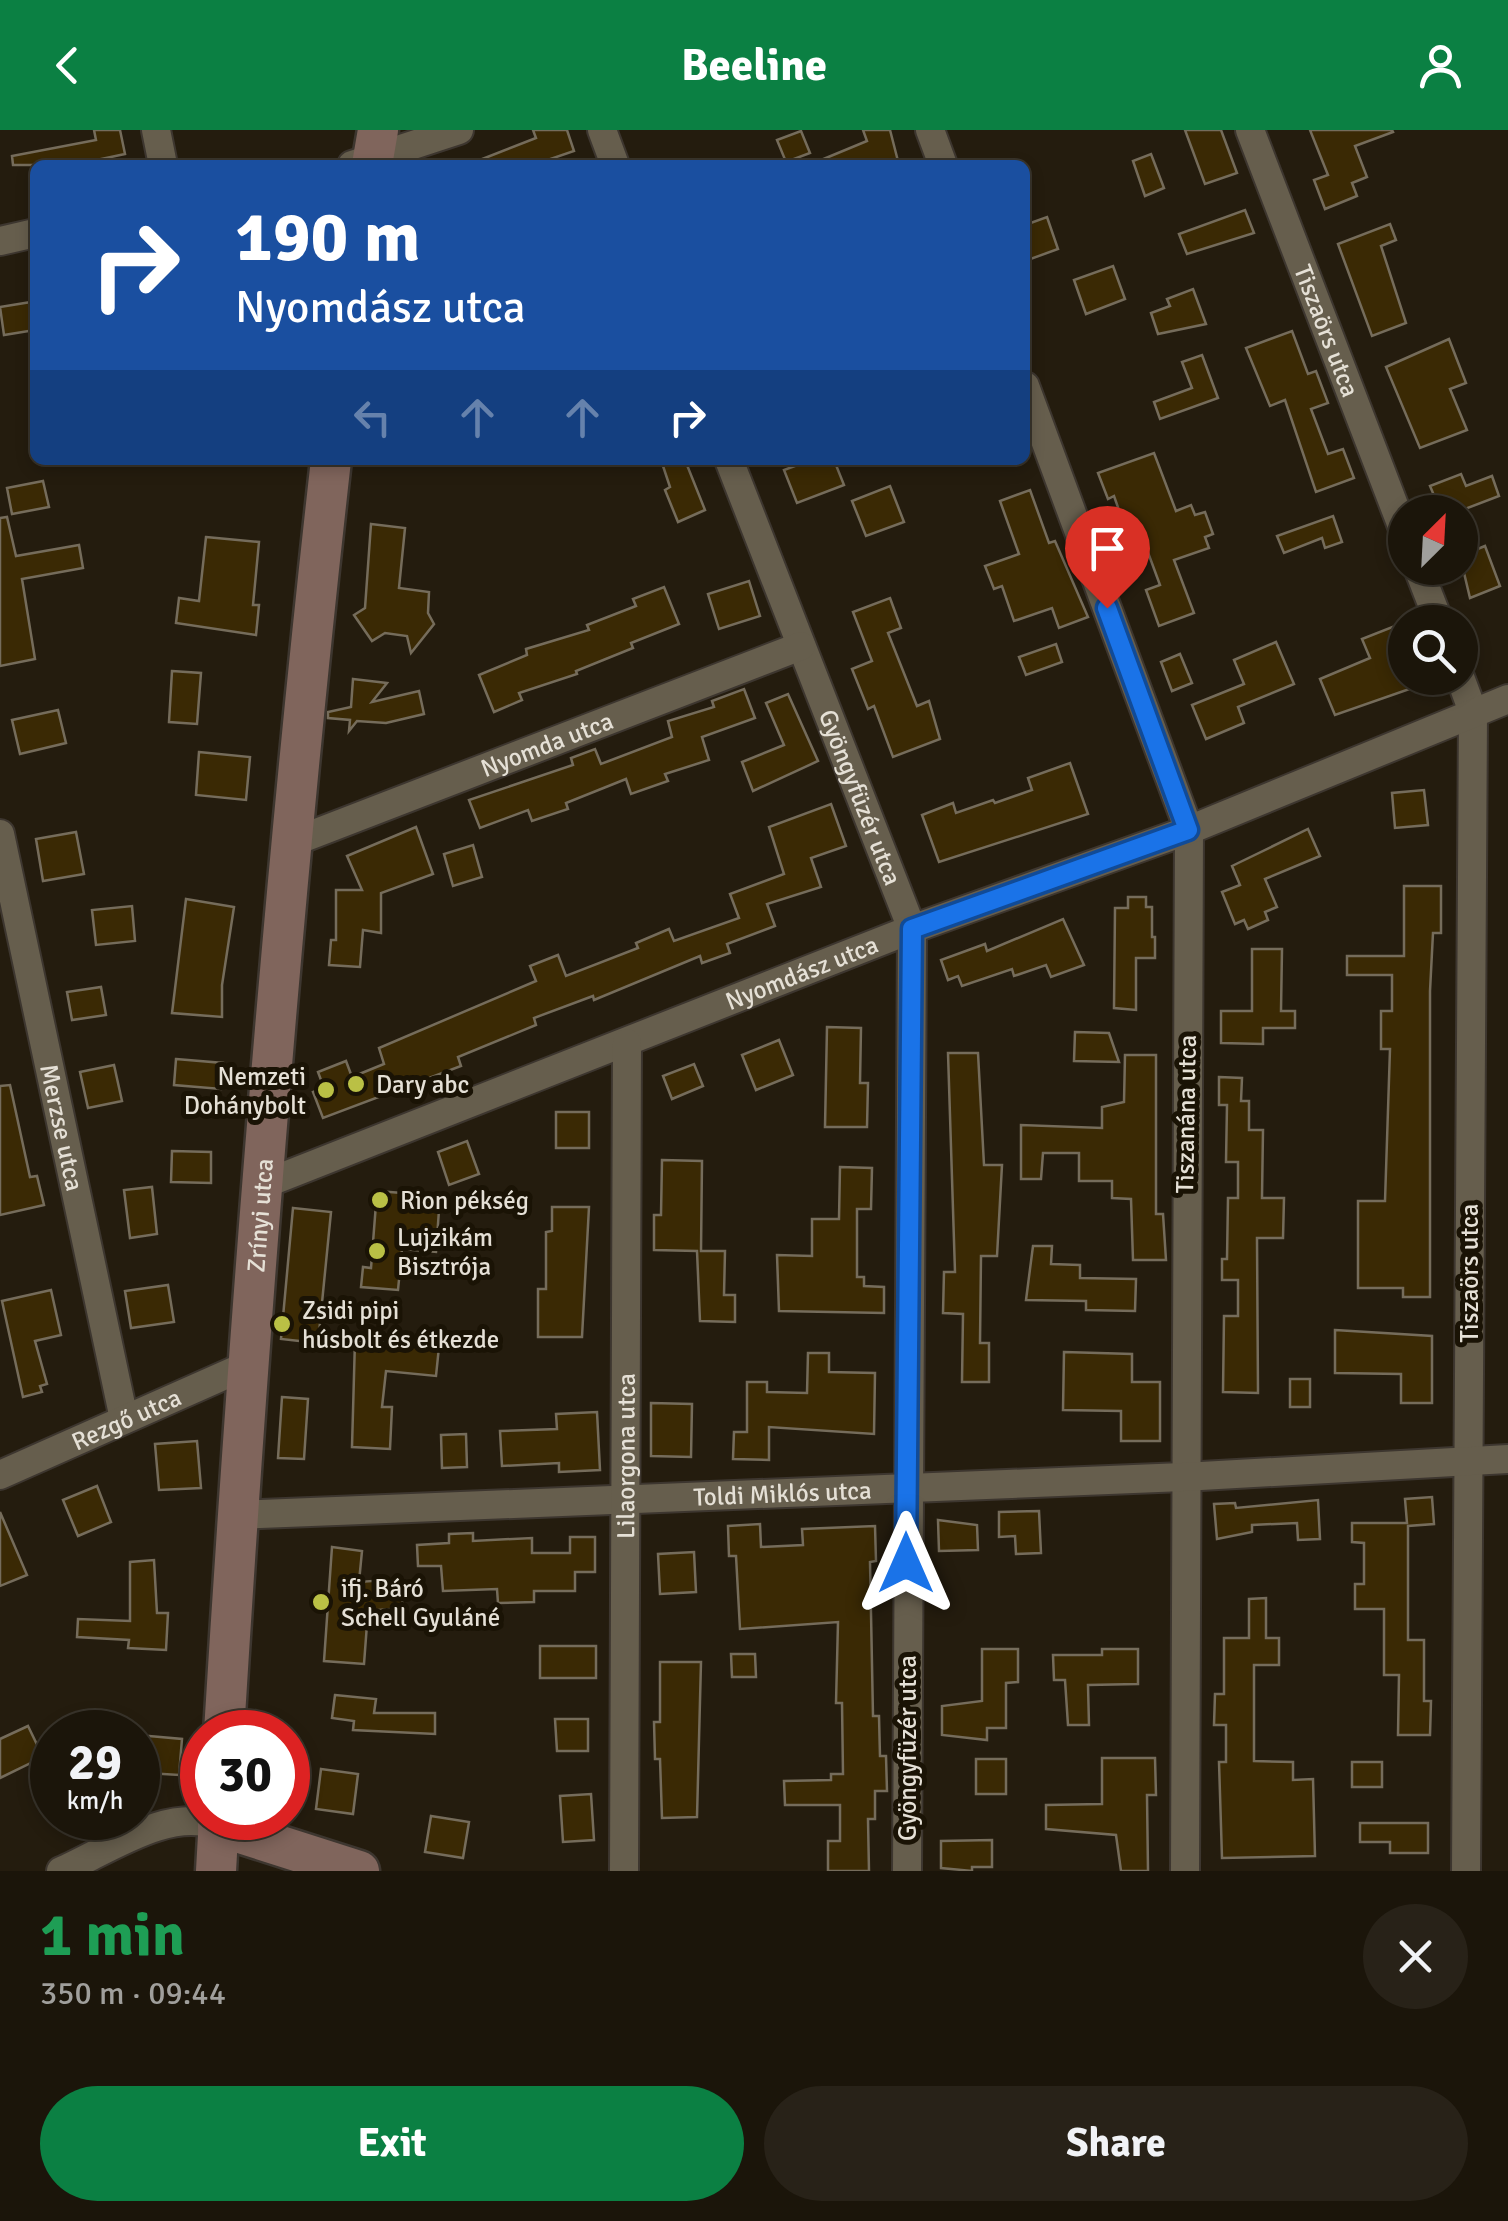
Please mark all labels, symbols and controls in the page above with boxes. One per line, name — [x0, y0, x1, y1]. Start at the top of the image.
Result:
icon: back — [40, 38, 95, 93]
text: Beeline — [681, 38, 827, 93]
icon: person — [1413, 38, 1468, 93]
text: 190 m — [235, 194, 420, 280]
icon: right — [70, 200, 200, 330]
street label: Tiszaörs utca — [1288, 260, 1366, 401]
text: Nyomdász utca — [235, 280, 526, 335]
icon: left — [345, 390, 400, 445]
icon: ahead — [450, 390, 505, 445]
icon: ahead — [555, 390, 610, 445]
icon: right — [660, 390, 715, 445]
north arrow — [1388, 495, 1478, 585]
map controls — [1388, 495, 1478, 695]
pin — [1065, 506, 1150, 609]
icon: arrive — [1080, 521, 1135, 576]
button: search — [1388, 605, 1478, 695]
street label: Nyomda utca — [476, 705, 617, 784]
street label: Gyöngyfüzér utca — [812, 705, 909, 890]
street label: Nyomdász utca — [721, 928, 883, 1016]
street label: Tiszanána utca — [1169, 1034, 1203, 1194]
street label: Merzse utca — [34, 1061, 91, 1194]
place label: Nemzeti Dohánybolt — [184, 1061, 306, 1121]
place label: Dary abc — [376, 1069, 469, 1100]
marker: Dary abc — [345, 1073, 367, 1095]
marker: Nemzeti Dohánybolt — [315, 1079, 337, 1101]
street label: Zrínyi utca — [240, 1157, 280, 1273]
place label: Rion pékség — [400, 1185, 529, 1216]
marker: Rion pékség — [369, 1189, 391, 1211]
street label: Tiszaörs utca — [1454, 1203, 1485, 1343]
place label: Lujzikám Bisztrója — [397, 1222, 493, 1282]
marker: Lujzikám Bisztrója — [366, 1240, 388, 1262]
place label: Zsidi pipi húsbolt és étkezde — [302, 1295, 499, 1355]
marker: Zsidi pipi húsbolt és étkezde — [271, 1313, 293, 1335]
street label: Lilaorgona utca — [610, 1373, 641, 1539]
street label: Rezgő utca — [67, 1381, 186, 1457]
street label: Toldi Miklós utca — [693, 1474, 872, 1512]
position arrow — [854, 1511, 958, 1615]
place label: ifj. Báró Schell Gyuláné — [341, 1573, 500, 1633]
marker: ifj. Báró Schell Gyuláné — [310, 1591, 332, 1613]
street label: Gyöngyfüzér utca — [892, 1655, 923, 1841]
speed limit sign: 30 — [180, 1710, 310, 1840]
text: 29 — [68, 1732, 122, 1794]
text: km/h — [67, 1785, 123, 1816]
text: 1 min — [40, 1899, 185, 1973]
button: close — [1363, 1904, 1468, 2009]
text: 350 m · 09:44 — [40, 1974, 226, 2013]
button: Exit — [40, 2086, 744, 2201]
button: Share — [764, 2086, 1468, 2201]

